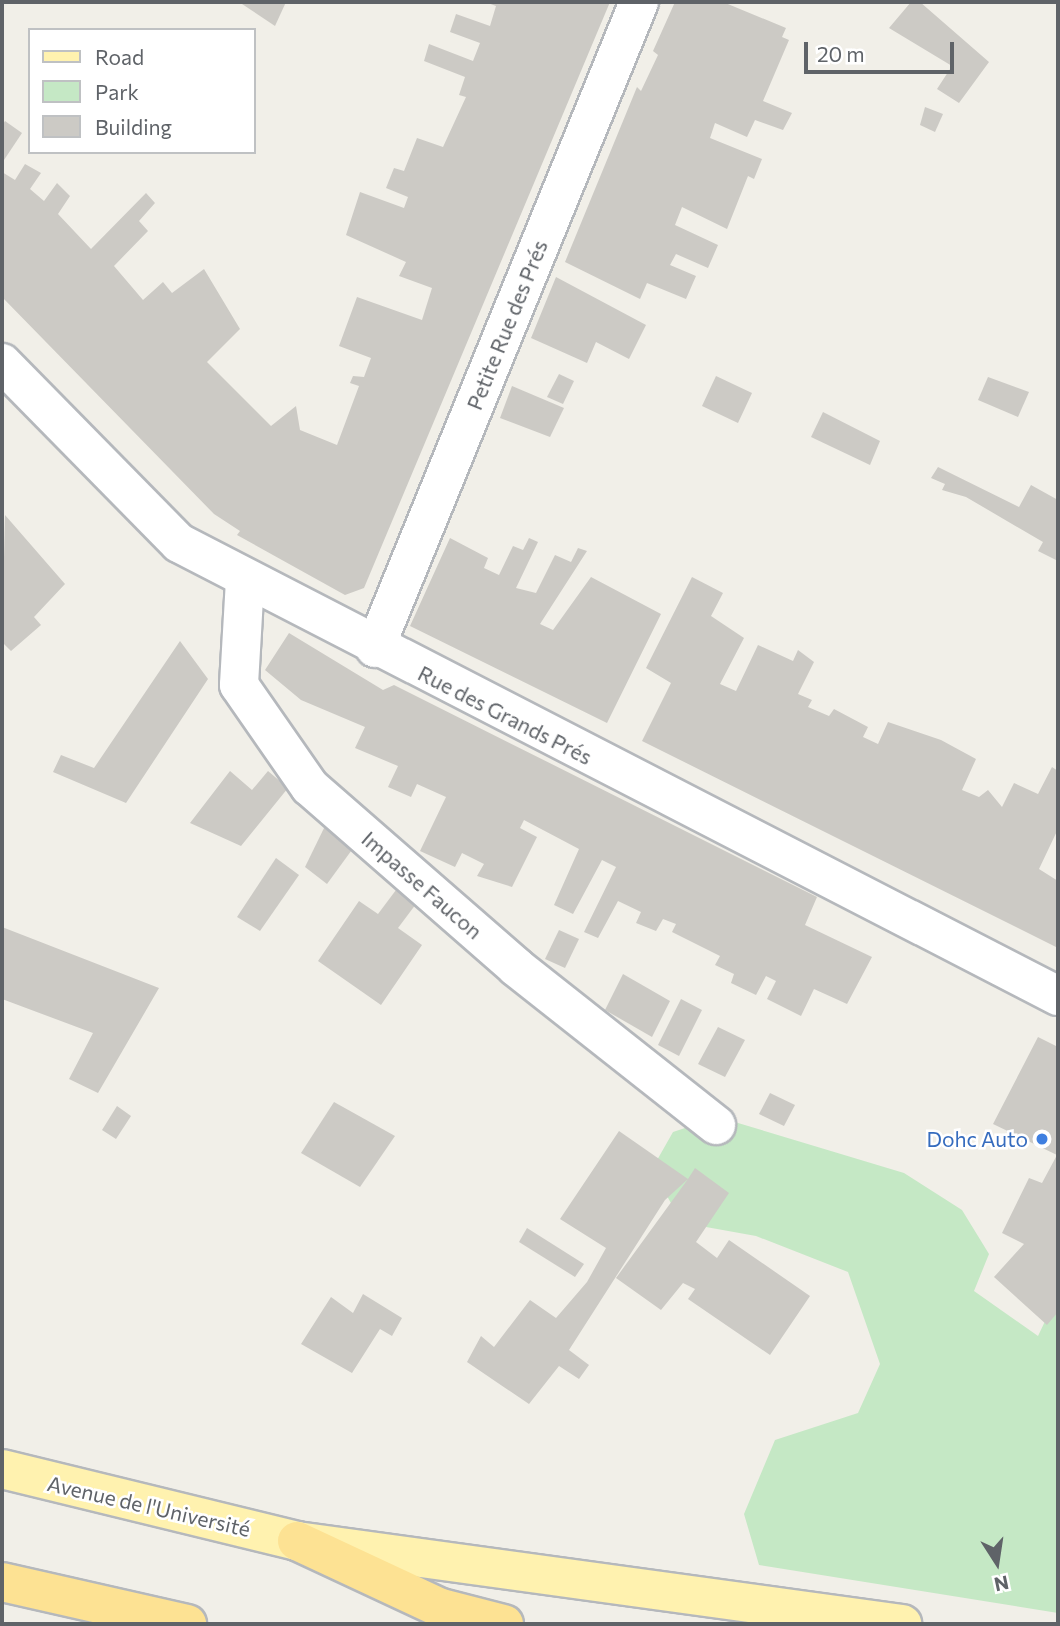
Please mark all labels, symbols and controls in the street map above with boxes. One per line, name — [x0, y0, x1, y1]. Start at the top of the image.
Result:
legend — [28, 28, 256, 154]
scale bar — [808, 28, 958, 72]
text: 20 m — [817, 41, 865, 66]
text: Road — [95, 44, 144, 69]
text: Park — [95, 79, 139, 104]
text: Building — [95, 114, 172, 139]
street label: Petite Rue des Prés — [461, 237, 553, 413]
street label: Rue des Grands Prés — [414, 660, 596, 770]
street label: Impasse Faucon — [357, 826, 487, 944]
place label: Dohc Auto — [927, 1126, 1028, 1152]
marker: Dohc Auto — [1034, 1131, 1050, 1147]
street label: Avenue de l'Université — [45, 1470, 253, 1542]
north arrow — [962, 1528, 1032, 1598]
text: N — [992, 1571, 1011, 1597]

